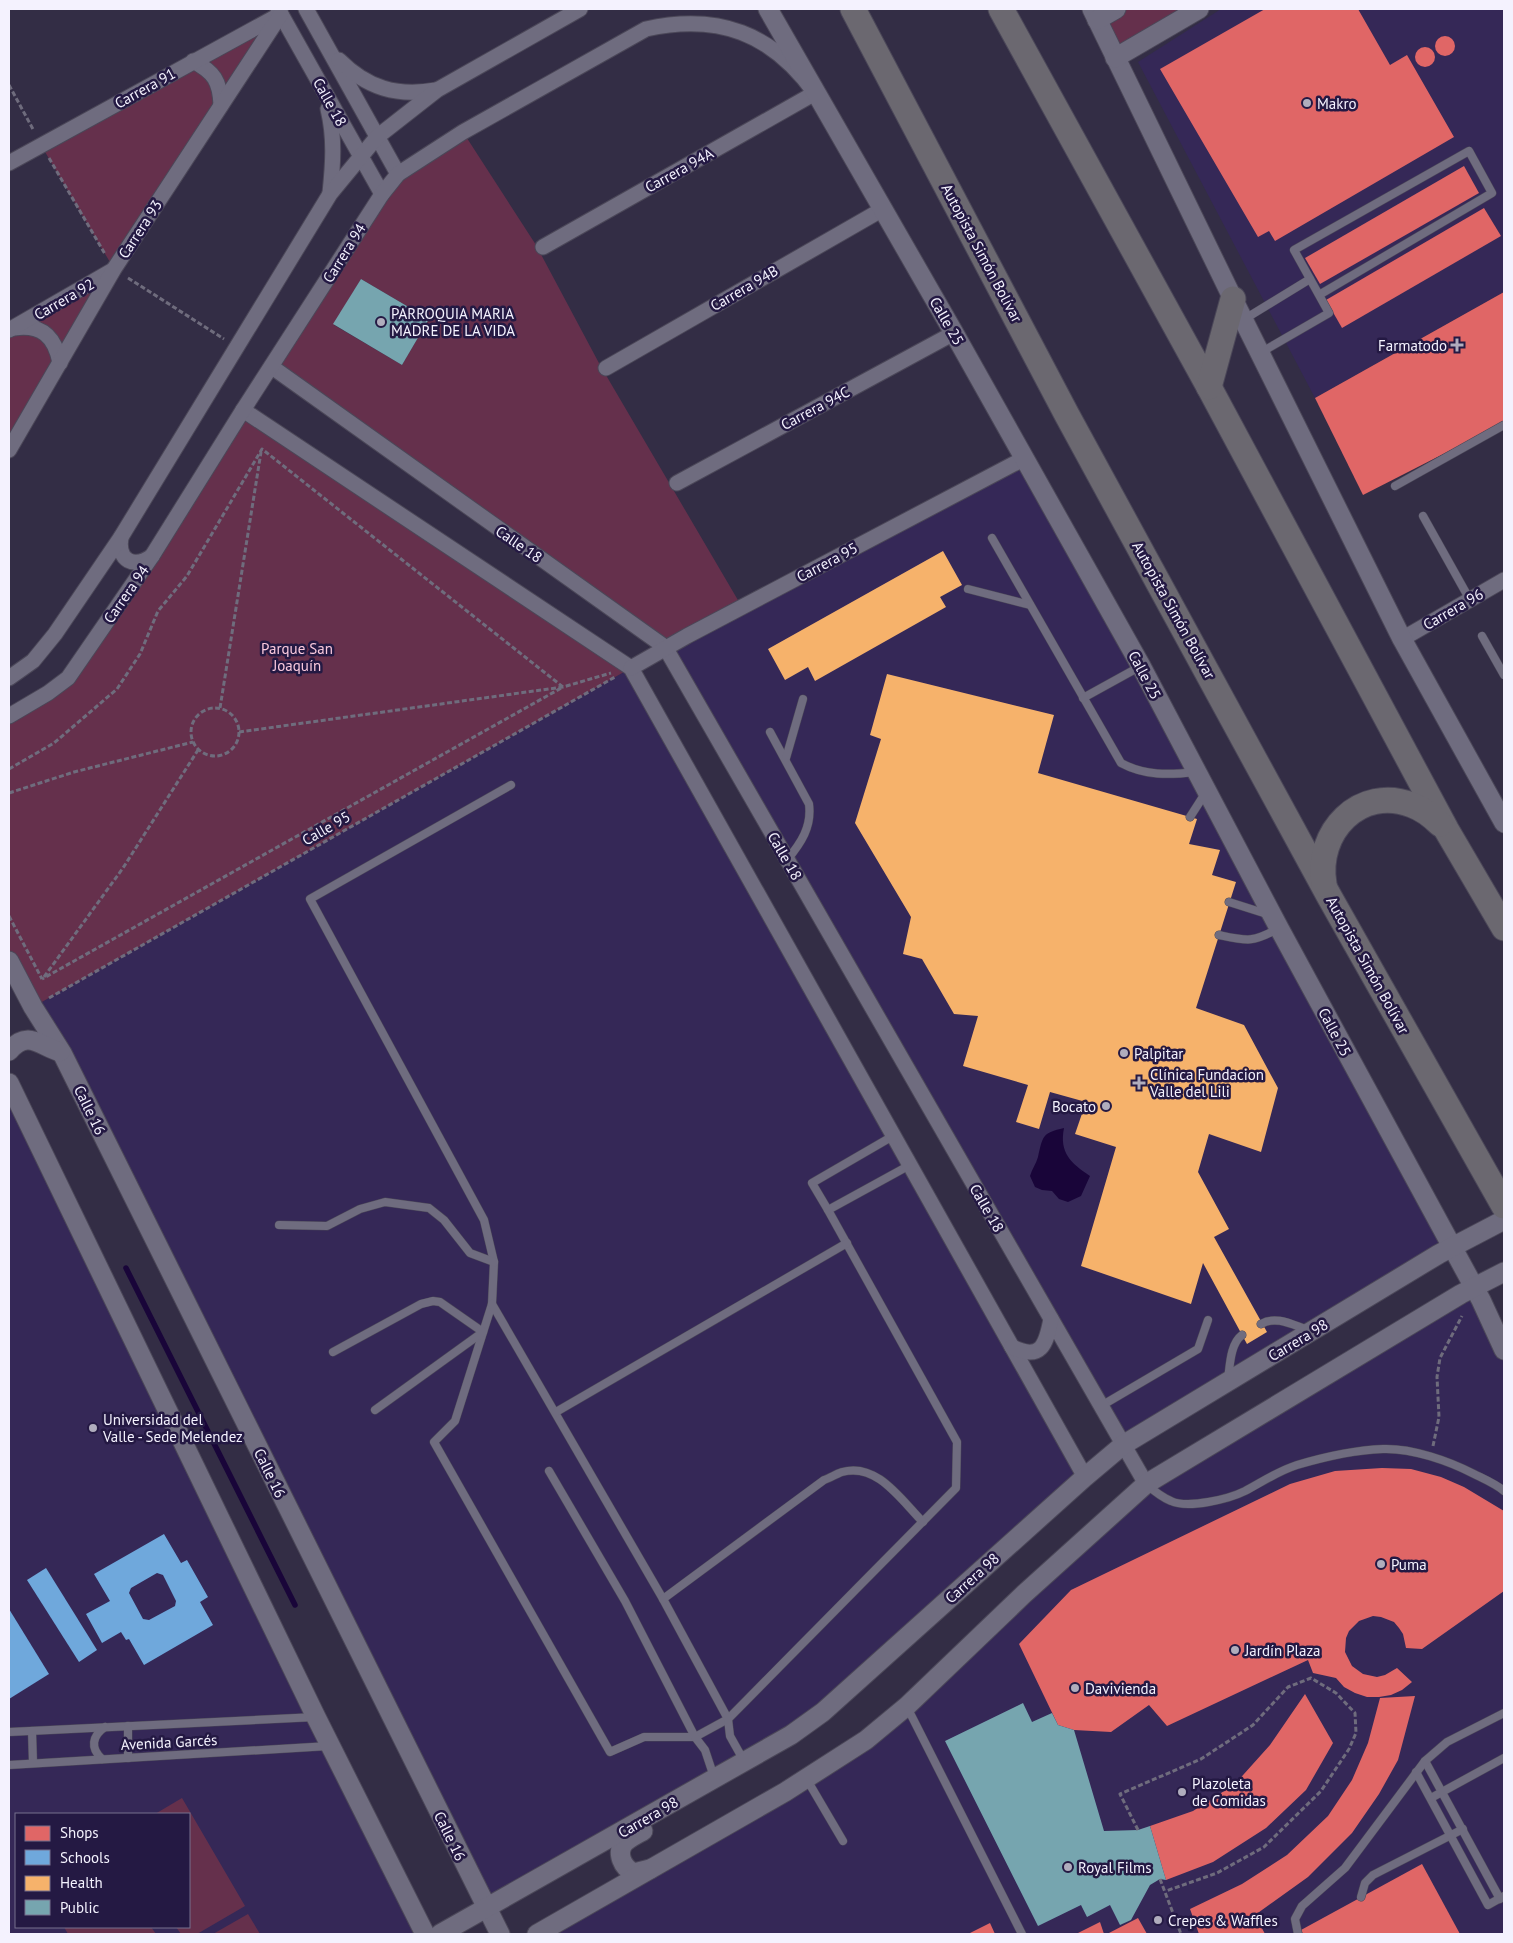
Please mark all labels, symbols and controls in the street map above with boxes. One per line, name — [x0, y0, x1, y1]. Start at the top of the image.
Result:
street label: Carrera 91 — [111, 64, 179, 112]
street label: Calle 18 — [309, 74, 351, 130]
place label: Makro — [1317, 94, 1357, 113]
marker: Makro — [1301, 97, 1313, 109]
street label: Carrera 94A — [641, 143, 717, 197]
street label: Autopista Simón Bolívar — [937, 180, 1027, 326]
street label: Carrera 93 — [114, 196, 166, 262]
street label: Carrera 94 — [318, 220, 370, 286]
street label: Carrera 94B — [707, 261, 781, 315]
street label: Carrera 92 — [30, 274, 98, 324]
street label: Calle 25 — [926, 294, 968, 348]
place label: PARROQUIA MARIA MADRE DE LA VIDA — [391, 304, 515, 340]
marker: PARROQUIA MARIA MADRE DE LA VIDA — [375, 316, 387, 328]
place label: Farmatodo — [1378, 336, 1447, 355]
marker: Farmatodo — [1451, 339, 1463, 351]
street label: Carrera 94C — [777, 382, 853, 434]
street label: Calle 18 — [492, 521, 546, 567]
street label: Carrera 95 — [793, 538, 861, 586]
street label: Autopista Simón Bolívar — [1128, 538, 1220, 682]
street label: Carrera 94 — [99, 561, 153, 627]
street label: Carrera 96 — [1419, 584, 1487, 634]
park label: Parque San Joaquín — [261, 639, 333, 675]
street label: Calle 25 — [1124, 647, 1166, 703]
street label: Calle 95 — [299, 807, 353, 849]
street label: Calle 18 — [764, 829, 806, 883]
street label: Autopista Simón Bolívar — [1322, 893, 1414, 1037]
street label: Calle 25 — [1314, 1004, 1356, 1060]
place label: Palpitar — [1134, 1044, 1183, 1063]
marker: Palpitar — [1118, 1047, 1130, 1059]
place label: Clínica Fundacion Valle del Lili — [1149, 1065, 1264, 1101]
marker: Clínica Fundacion Valle del Lili — [1132, 1076, 1146, 1090]
street label: Calle 16 — [70, 1082, 110, 1138]
place label: Bocato — [1052, 1097, 1096, 1116]
marker: Bocato — [1100, 1100, 1112, 1112]
street label: Calle 18 — [966, 1181, 1008, 1235]
street label: Carrera 98 — [1265, 1315, 1331, 1365]
place label: Universidad del Valle - Sede Melendez — [102, 1410, 243, 1446]
marker: Universidad del Valle - Sede Melendez — [87, 1422, 99, 1434]
street label: Calle 16 — [250, 1445, 290, 1501]
street label: Carrera 98 — [941, 1549, 1003, 1607]
place label: Puma — [1391, 1555, 1427, 1574]
marker: Puma — [1375, 1558, 1387, 1570]
place label: Jardín Plaza — [1244, 1641, 1321, 1660]
marker: Jardín Plaza — [1229, 1644, 1241, 1656]
place label: Davivienda — [1085, 1679, 1156, 1698]
marker: Davivienda — [1069, 1682, 1081, 1694]
street label: Avenida Garcés — [120, 1730, 218, 1754]
place label: Plazoleta de Comidas — [1192, 1774, 1266, 1810]
marker: Plazoleta de Comidas — [1176, 1786, 1188, 1798]
street label: Carrera 98 — [614, 1792, 682, 1842]
street label: Calle 16 — [430, 1808, 470, 1864]
legend — [15, 1813, 190, 1928]
text: Shops — [60, 1823, 99, 1842]
text: Schools — [60, 1848, 110, 1867]
place label: Royal Films — [1078, 1858, 1152, 1877]
marker: Royal Films — [1062, 1861, 1074, 1873]
text: Health — [60, 1873, 103, 1892]
text: Public — [60, 1898, 99, 1917]
place label: Crepes & Waffles — [1168, 1911, 1278, 1930]
marker: Crepes & Waffles — [1152, 1914, 1164, 1926]

